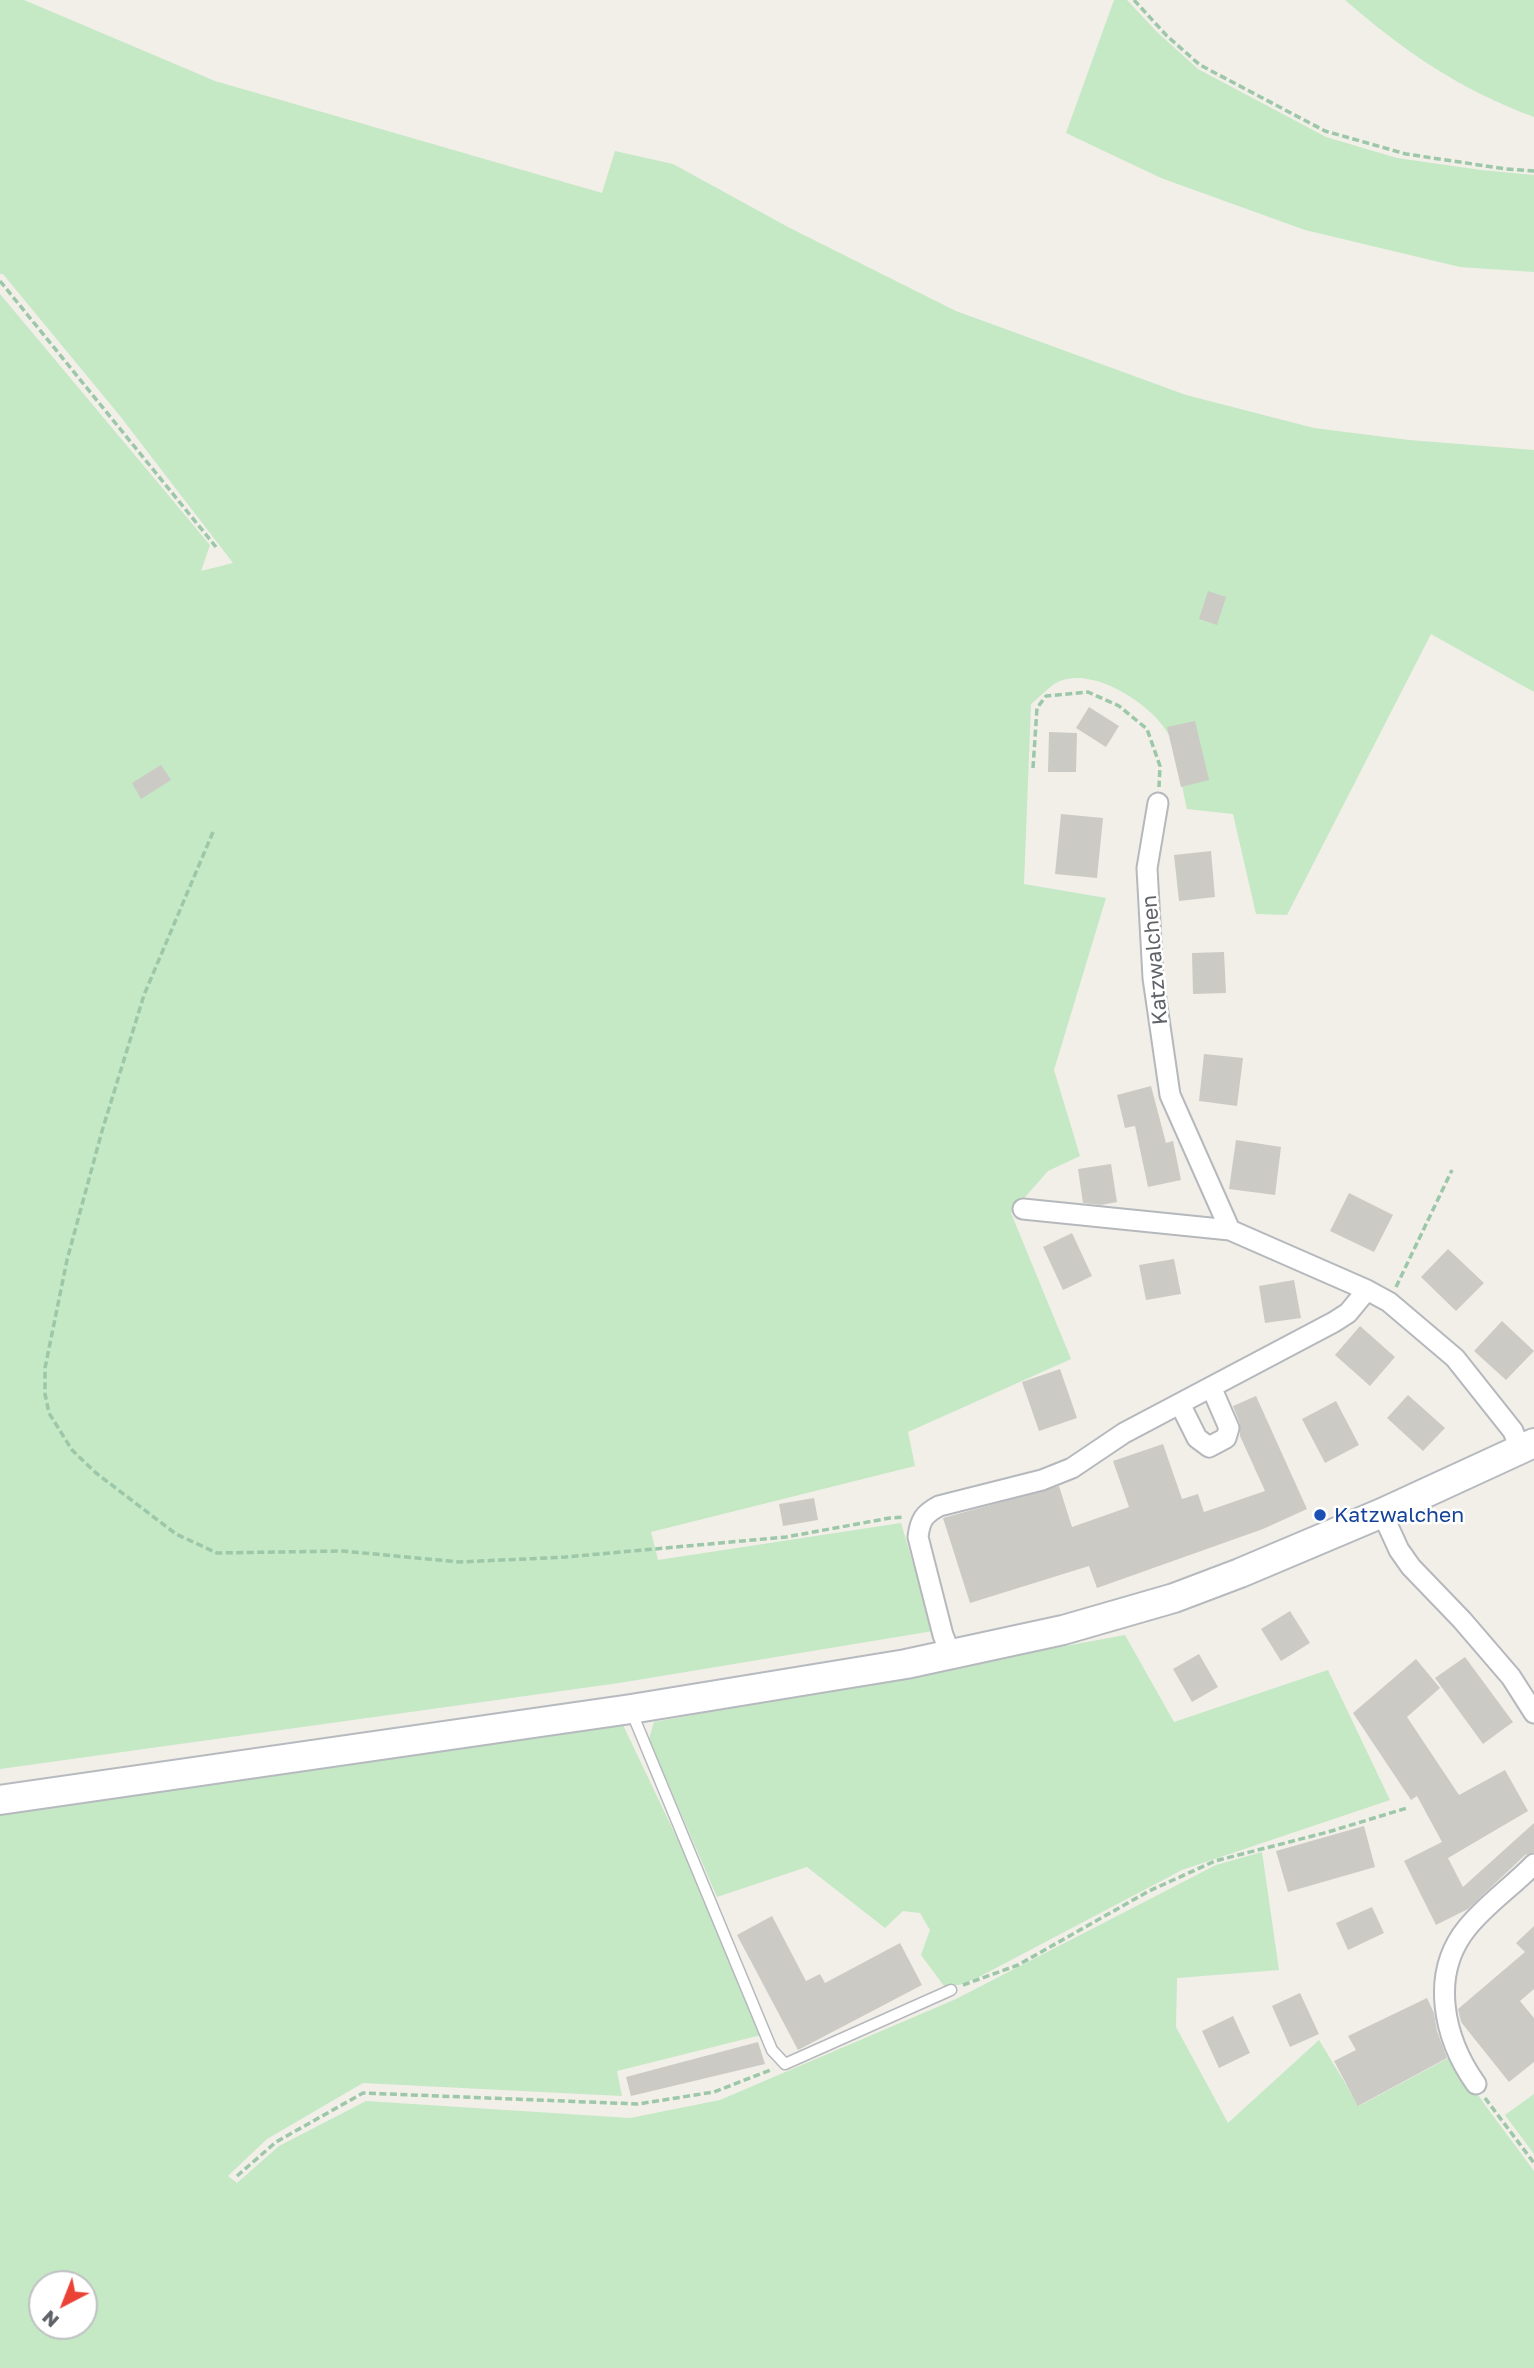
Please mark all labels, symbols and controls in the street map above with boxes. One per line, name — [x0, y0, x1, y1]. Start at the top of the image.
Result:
street label: Katzwalchen — [1137, 894, 1173, 1026]
place label: Katzwalchen — [1334, 1502, 1464, 1528]
marker: Katzwalchen — [1312, 1507, 1328, 1523]
north arrow — [28, 2270, 98, 2340]
text: N — [37, 2306, 63, 2333]

